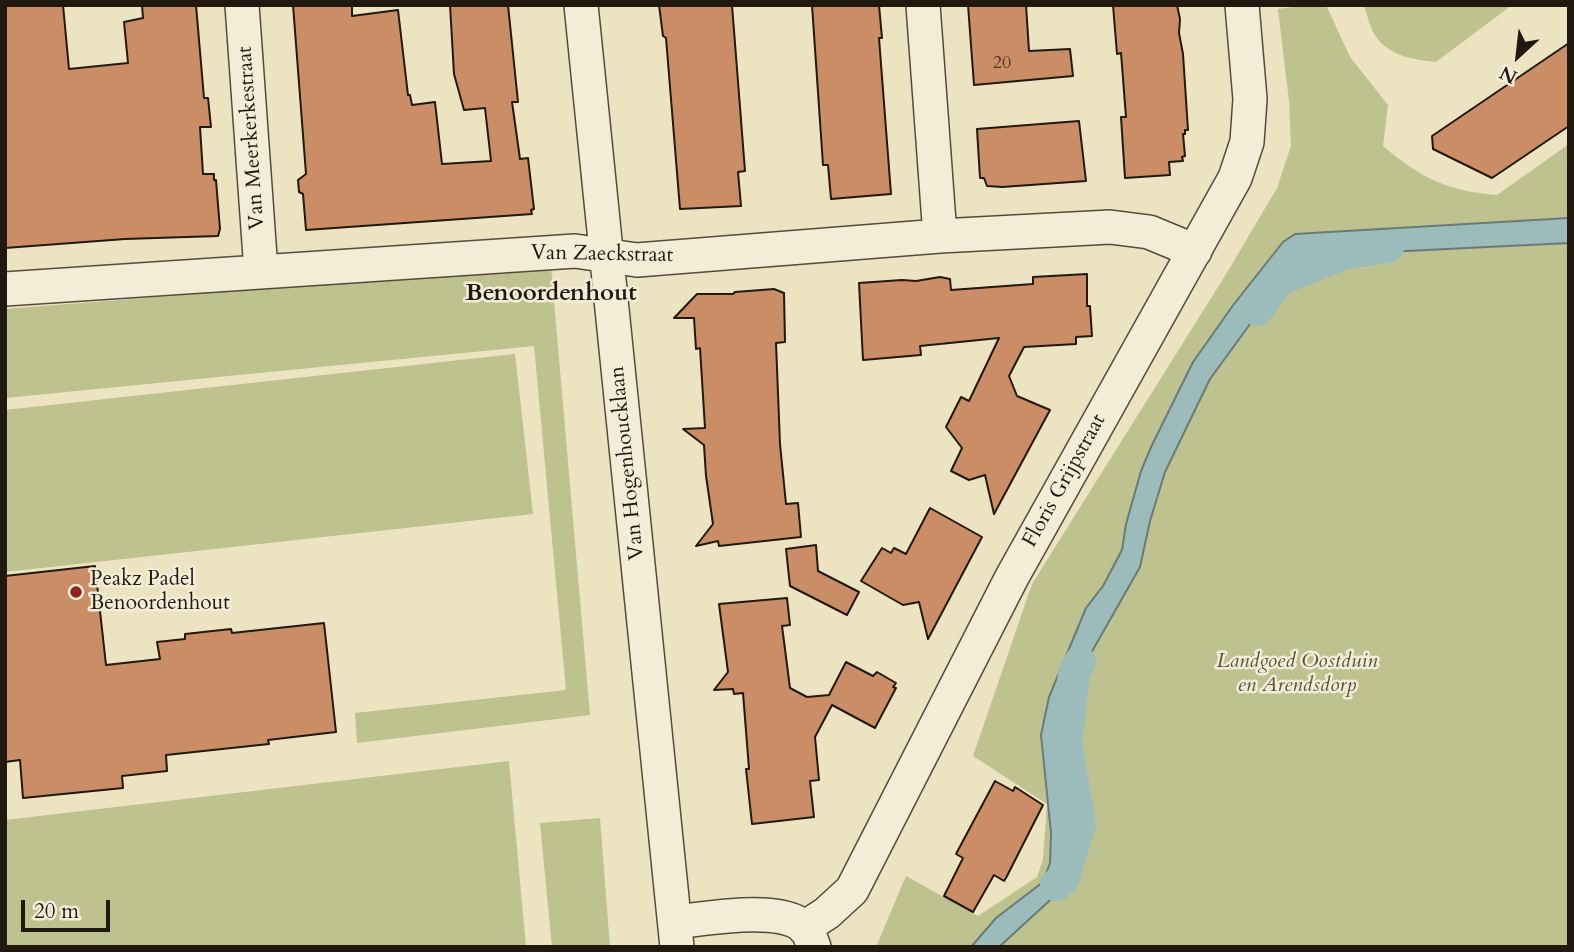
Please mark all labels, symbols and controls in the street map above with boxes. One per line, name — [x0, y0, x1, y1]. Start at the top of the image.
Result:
north arrow — [1483, 21, 1553, 91]
street label: Van Meerkerkestraat — [233, 45, 271, 231]
house number: 20 — [993, 53, 1011, 75]
text: N — [1495, 59, 1522, 90]
street label: Van Zaeckstraat — [531, 241, 673, 269]
district label: Benoordenhout — [465, 280, 637, 308]
street label: Van Hogenhoucklaan — [605, 365, 651, 561]
street label: Floris Grijpstraat — [1018, 410, 1112, 552]
place label: Peakz Padel Benoordenhout — [90, 567, 230, 617]
marker: Peakz Padel Benoordenhout — [68, 584, 84, 600]
park label: Landgoed Oostduin en Arendsdorp — [1216, 649, 1378, 699]
scale bar — [24, 886, 114, 930]
text: 20 m — [34, 897, 79, 926]

